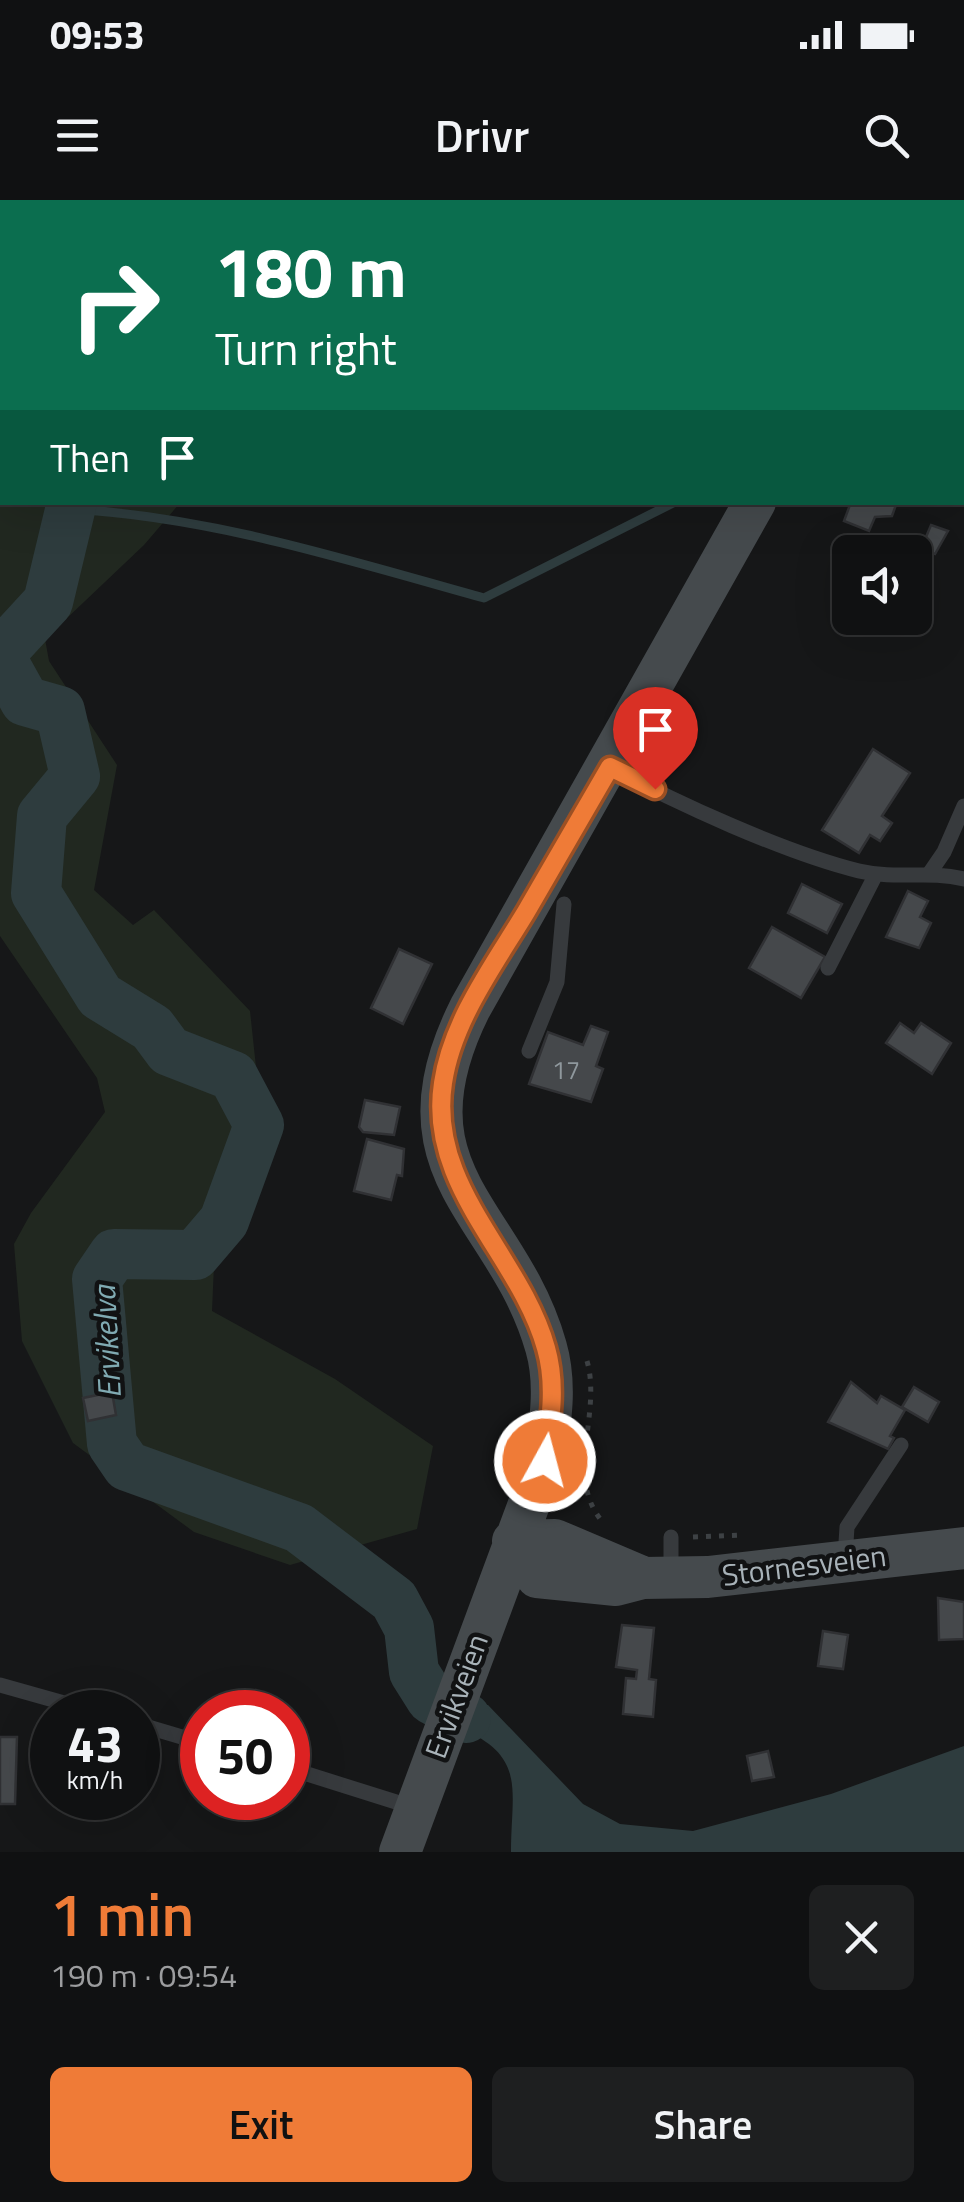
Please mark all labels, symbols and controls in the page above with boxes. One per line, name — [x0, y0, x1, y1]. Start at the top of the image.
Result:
text: 09:53 — [50, 6, 145, 64]
text: Drivr — [435, 101, 529, 169]
icon: menu — [50, 108, 105, 163]
icon: search — [859, 108, 914, 163]
text: 180 m — [215, 218, 407, 324]
icon: right — [50, 240, 180, 370]
text: Turn right — [215, 314, 397, 382]
text: Then — [50, 429, 130, 487]
icon: arrive — [150, 430, 205, 485]
map controls — [832, 535, 932, 635]
button: sound — [832, 535, 932, 635]
pin — [613, 687, 698, 790]
icon: arrive — [628, 702, 683, 757]
house number: 17 — [552, 1051, 580, 1089]
water label: Ervikelva — [79, 1282, 133, 1400]
position arrow — [493, 1409, 597, 1513]
street label: Stornesveien — [719, 1532, 889, 1598]
street label: Ervikveien — [412, 1627, 500, 1765]
speed limit sign: 50 — [180, 1690, 310, 1820]
text: 43 — [67, 1705, 123, 1781]
text: km/h — [67, 1761, 123, 1799]
text: 1 min — [50, 1868, 194, 1959]
button: close — [809, 1885, 914, 1990]
text: 190 m · 09:54 — [50, 1951, 237, 1999]
button: Exit — [50, 2067, 472, 2182]
button: Share — [492, 2067, 914, 2182]

